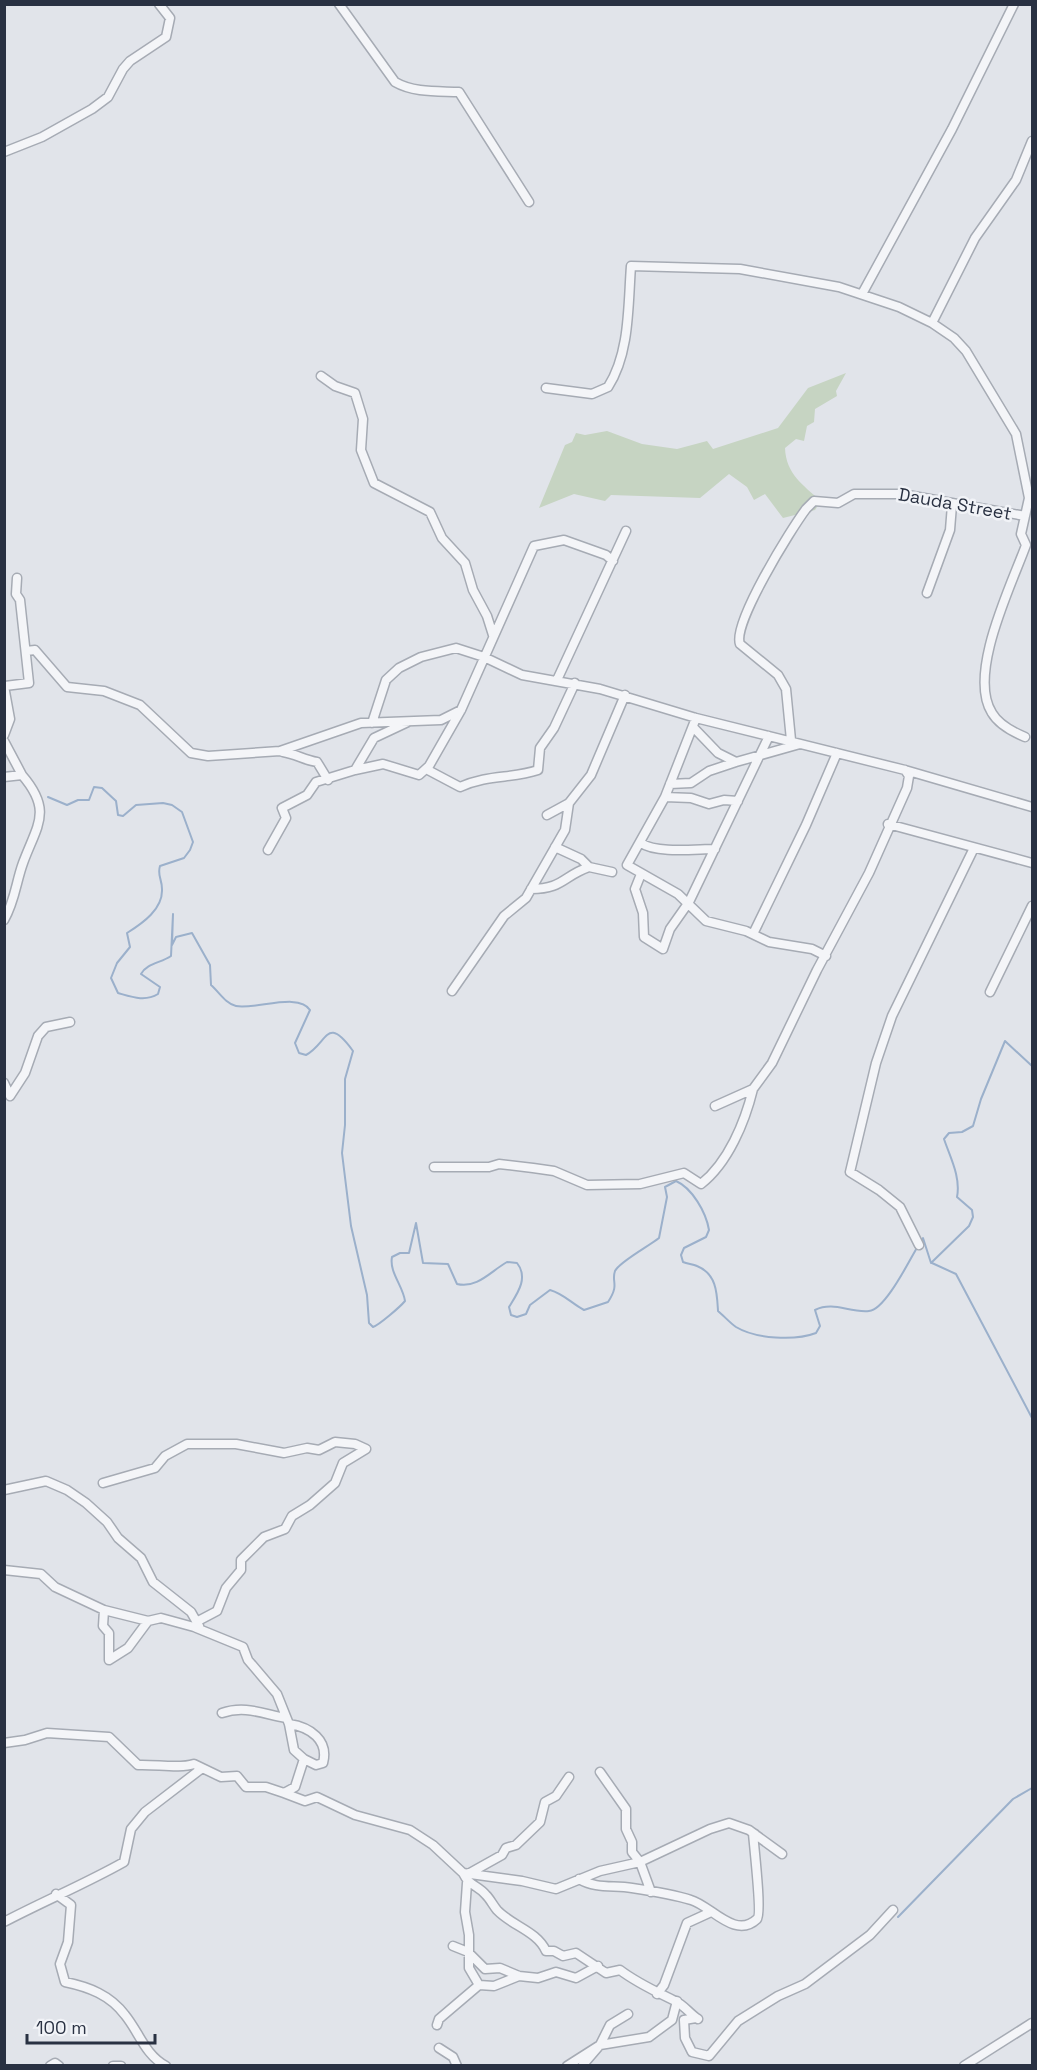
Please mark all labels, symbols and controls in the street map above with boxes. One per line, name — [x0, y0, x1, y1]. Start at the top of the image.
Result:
street label: Dauda Street — [897, 482, 1014, 525]
scale bar — [27, 2007, 154, 2045]
text: 100 m — [36, 2016, 87, 2039]

